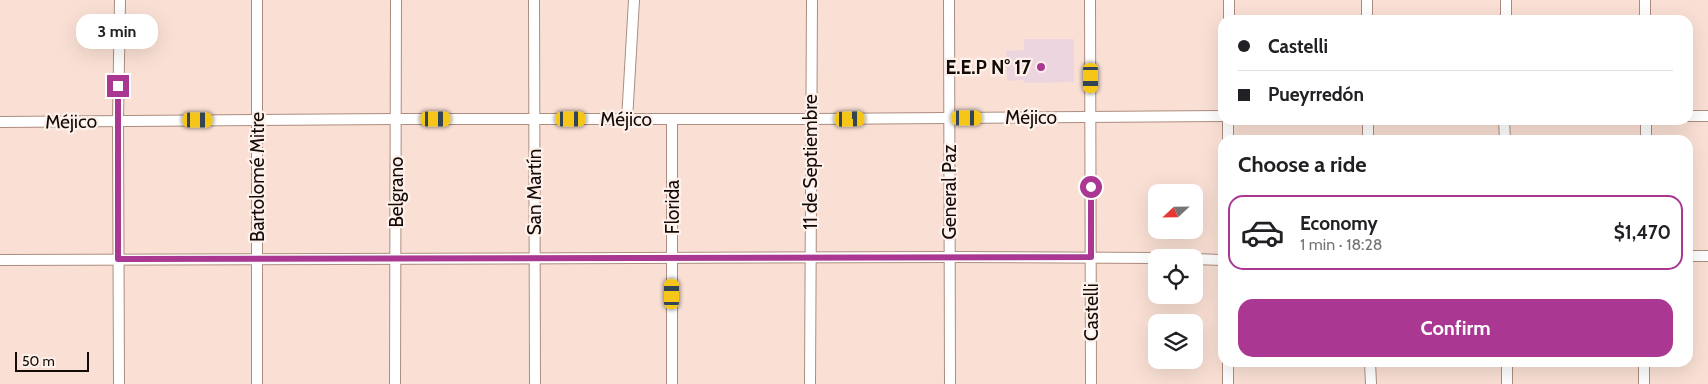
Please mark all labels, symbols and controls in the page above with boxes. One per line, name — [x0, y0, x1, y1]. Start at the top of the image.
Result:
callout: 3 min — [77, 13, 159, 48]
text: 3 min — [98, 22, 136, 41]
text: Castelli — [1268, 35, 1328, 58]
place label: E.E.P N° 17 — [945, 56, 1031, 79]
marker: E.E.P N° 17 — [1035, 61, 1047, 73]
car — [1083, 63, 1098, 93]
route end — [107, 75, 129, 97]
text: Pueyrredón — [1268, 83, 1364, 106]
street label: 11 de Septiembre — [799, 94, 822, 230]
street label: Méjico — [1005, 106, 1057, 129]
street label: Méjico — [600, 108, 652, 131]
street label: Méjico — [45, 110, 97, 133]
car — [834, 111, 865, 127]
car — [952, 111, 982, 126]
street label: Bartolomé Mitre — [246, 112, 269, 242]
car — [421, 112, 451, 127]
car — [556, 112, 586, 127]
car — [183, 113, 213, 128]
street label: General Paz — [938, 144, 961, 240]
street label: San Martín — [523, 149, 546, 235]
text: Choose a ride — [1238, 151, 1367, 178]
street label: Belgrano — [385, 156, 408, 228]
route start — [1080, 176, 1102, 198]
street label: Florida — [661, 180, 684, 234]
north arrow — [1148, 184, 1202, 239]
map controls — [1148, 184, 1203, 369]
icon: car — [1240, 210, 1285, 255]
text: Economy — [1300, 212, 1378, 235]
text: $1,470 — [1614, 221, 1671, 244]
text: 1 min · 18:28 — [1300, 235, 1383, 254]
button: locate — [1148, 249, 1203, 304]
car — [664, 279, 679, 309]
street label: Castelli — [1080, 283, 1103, 341]
button: Confirm — [1238, 299, 1673, 357]
button: layers — [1148, 314, 1203, 369]
scale bar — [15, 349, 89, 372]
text: 50 m — [22, 352, 55, 370]

